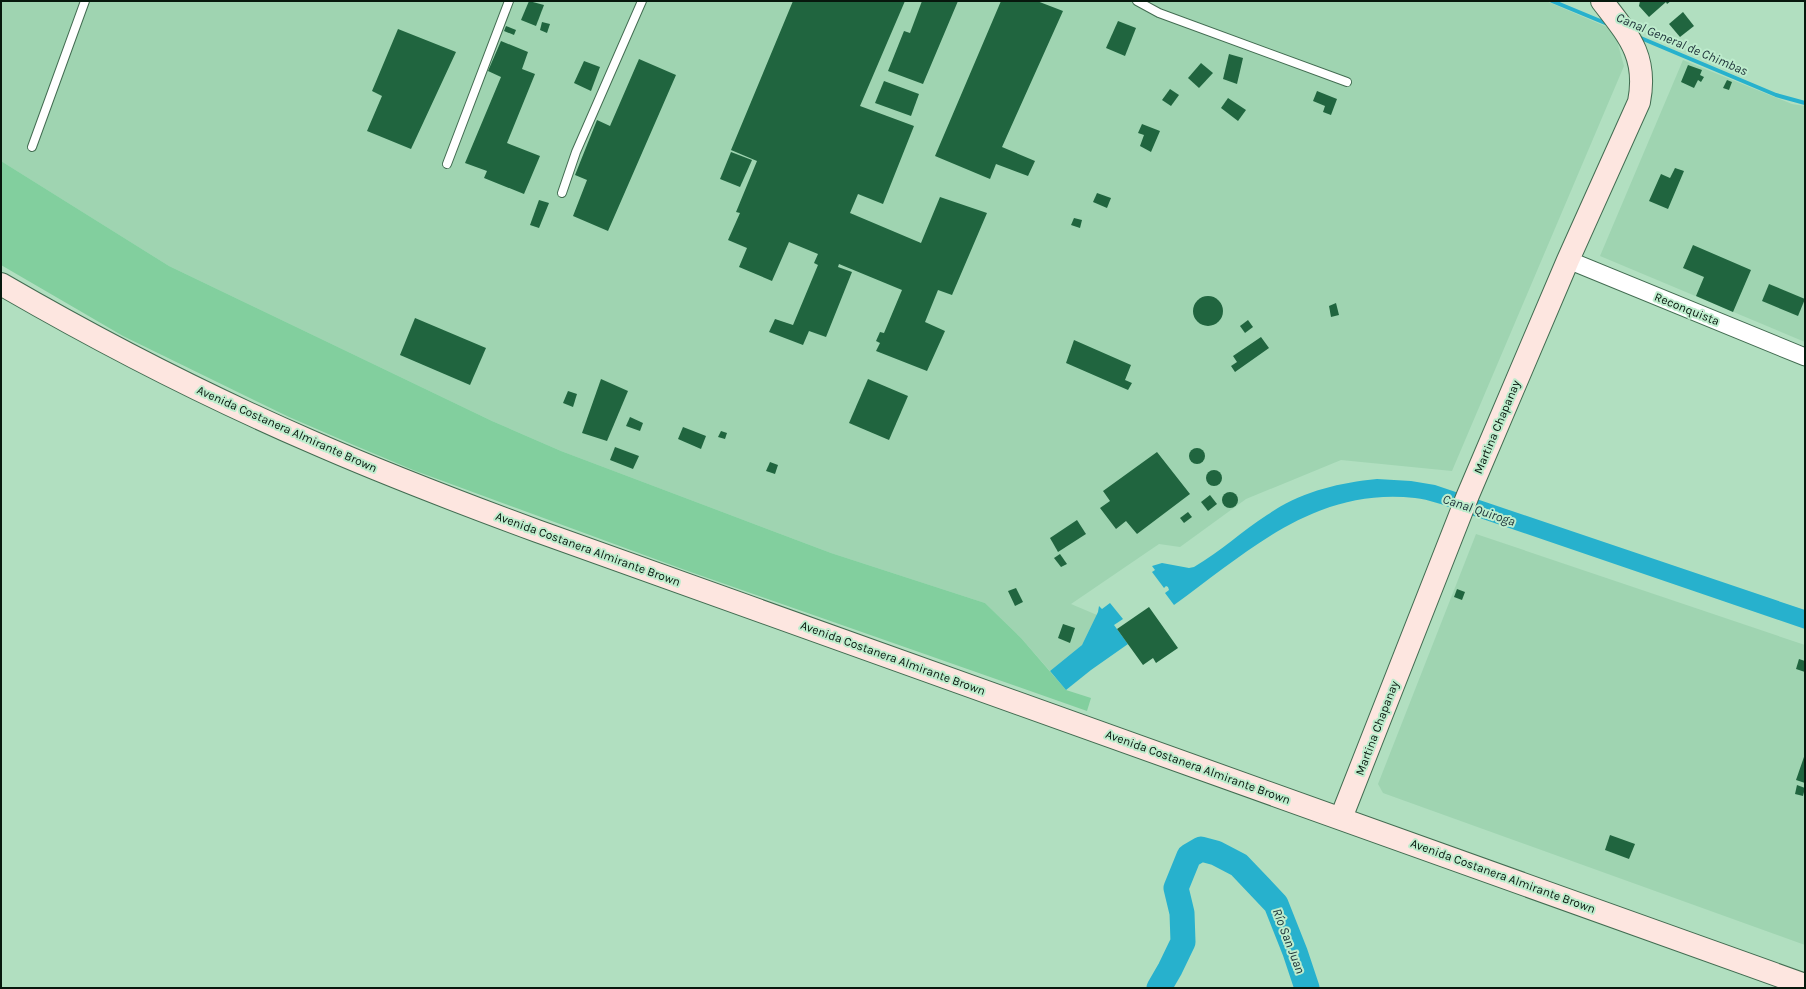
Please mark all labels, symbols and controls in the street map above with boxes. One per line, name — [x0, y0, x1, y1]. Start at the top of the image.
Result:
water label: Canal General de Chimbas — [1614, 10, 1750, 78]
street label: Reconquista — [1652, 290, 1722, 328]
street label: Martina Chapanay — [1471, 378, 1523, 476]
street label: Avenida Costanera Almirante Brown — [195, 383, 379, 475]
water label: Canal Quiroga — [1441, 491, 1518, 529]
street label: Avenida Costanera Almirante Brown — [494, 509, 682, 589]
street label: Avenida Costanera Almirante Brown — [799, 618, 987, 698]
street label: Martina Chapanay — [1353, 678, 1402, 777]
street label: Avenida Costanera Almirante Brown — [1104, 727, 1292, 807]
street label: Avenida Costanera Almirante Brown — [1409, 836, 1597, 916]
water label: Río San Juan — [1270, 906, 1308, 976]

